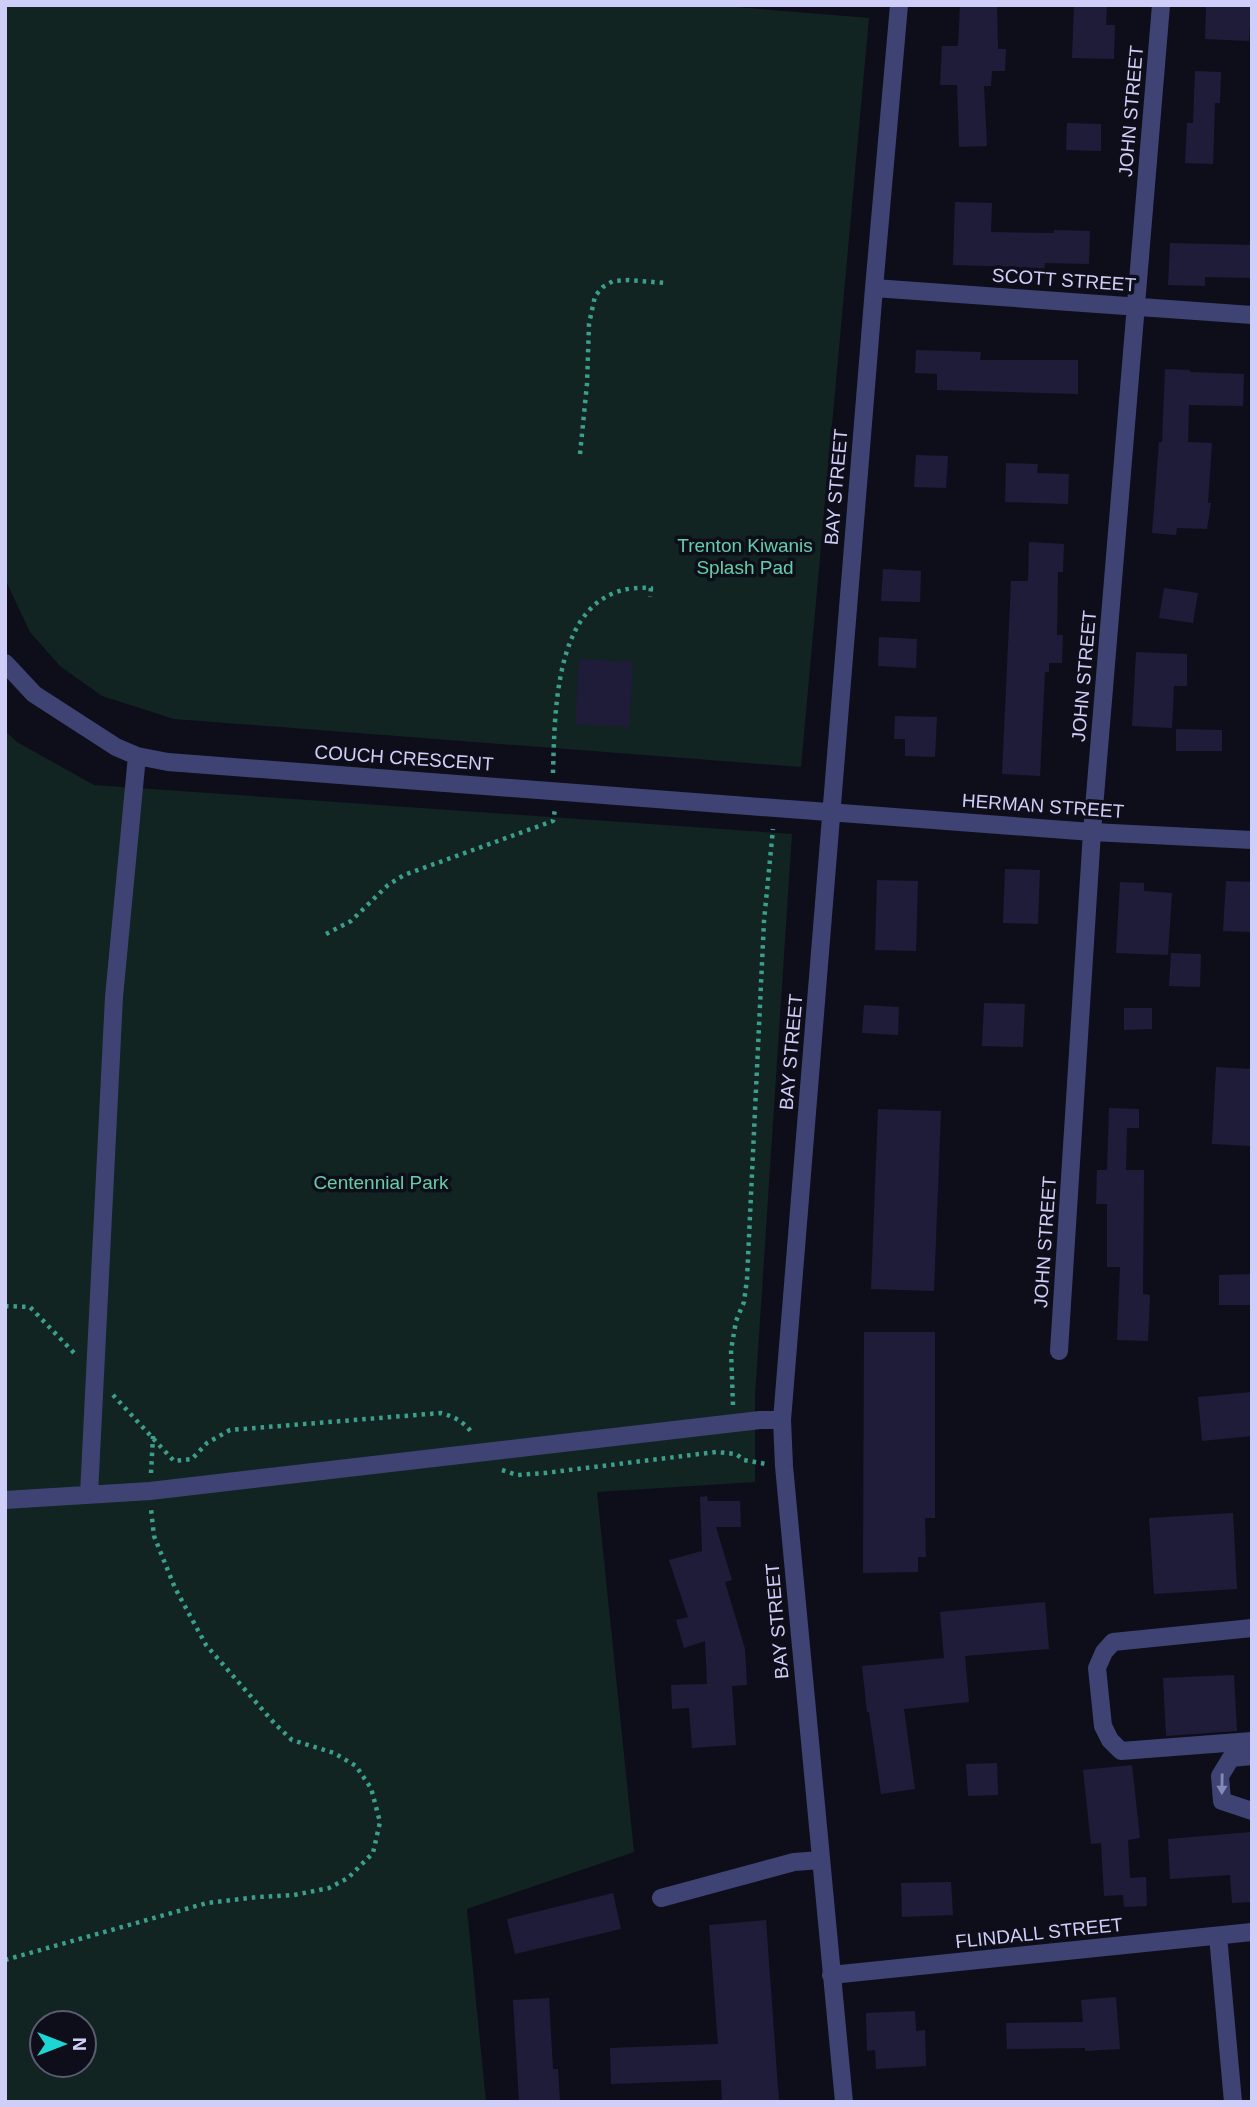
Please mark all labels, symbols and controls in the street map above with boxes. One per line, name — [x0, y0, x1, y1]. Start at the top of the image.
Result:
street label: JOHN STREET — [1115, 44, 1147, 178]
street label: SCOTT STREET — [991, 264, 1137, 296]
street label: BAY STREET — [820, 428, 852, 546]
park label: Trenton Kiwanis Splash Pad — [677, 535, 813, 578]
street label: JOHN STREET — [1068, 609, 1100, 743]
street label: COUCH CRESCENT — [314, 741, 495, 775]
street label: HERMAN STREET — [961, 790, 1125, 822]
street label: BAY STREET — [775, 993, 807, 1111]
park label: Centennial Park — [313, 1172, 449, 1193]
street label: JOHN STREET — [1030, 1175, 1060, 1309]
street label: BAY STREET — [761, 1562, 793, 1680]
one-way arrow — [1216, 1773, 1228, 1795]
street label: FLINDALL STREET — [954, 1914, 1124, 1952]
north arrow — [28, 2009, 98, 2079]
text: N — [69, 2037, 90, 2051]

